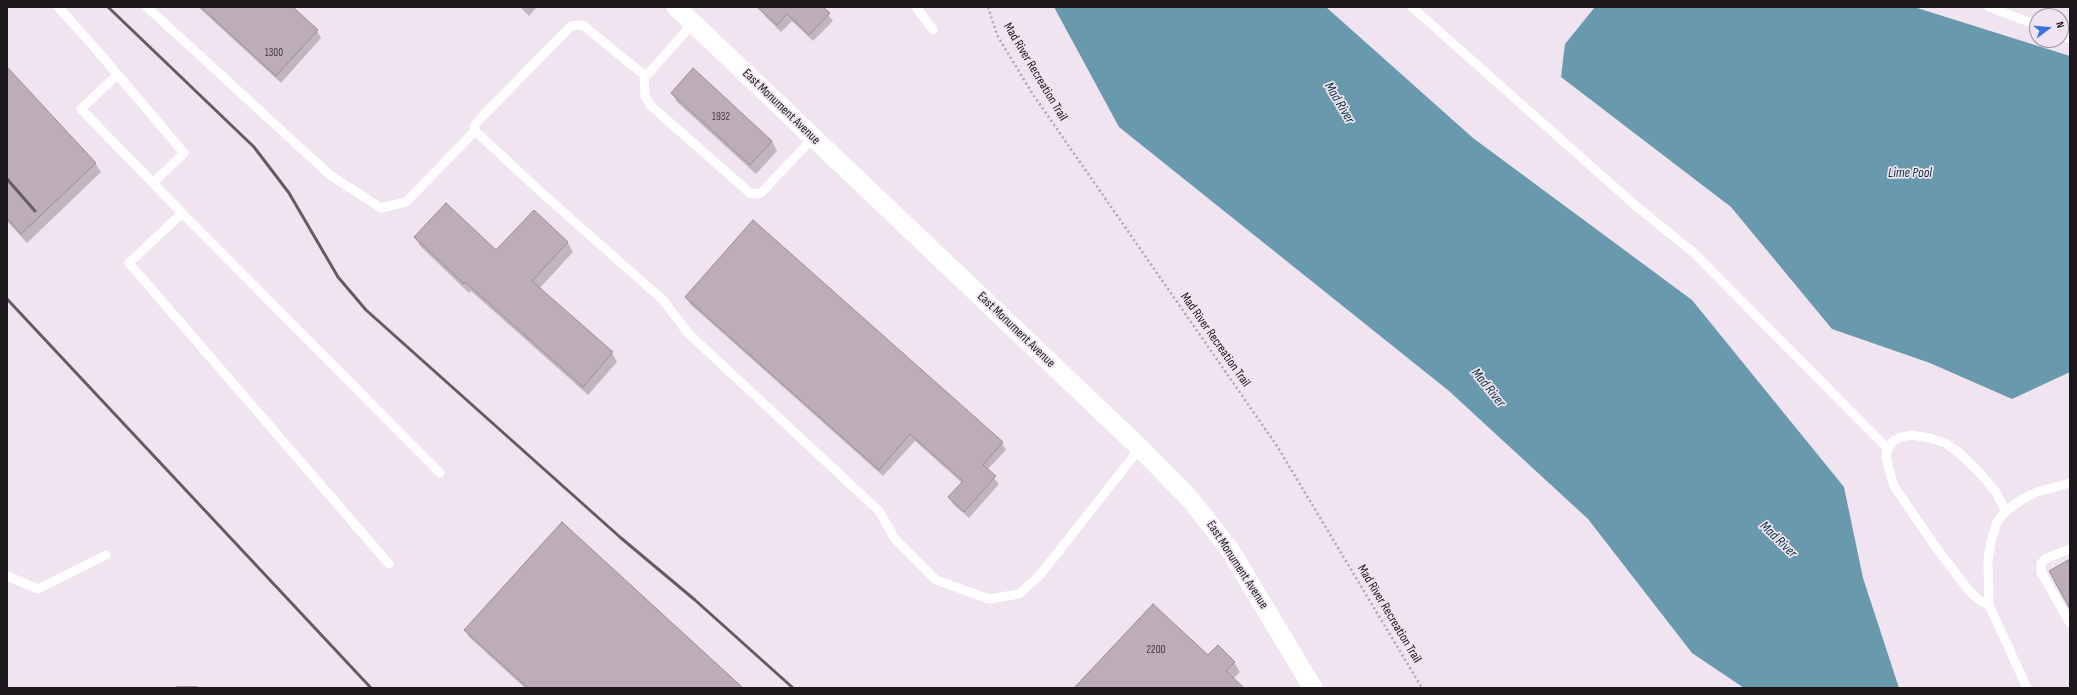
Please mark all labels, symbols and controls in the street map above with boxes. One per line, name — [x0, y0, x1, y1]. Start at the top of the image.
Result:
north arrow — [2029, 8, 2069, 48]
street label: Mad River Recreation Trail — [1000, 20, 1070, 124]
text: N — [2053, 20, 2067, 29]
house number: 1300 — [265, 46, 283, 60]
street label: East Monument Avenue — [739, 66, 823, 148]
water label: Mad River — [1320, 79, 1358, 127]
house number: 1932 — [712, 110, 730, 124]
water label: Lime Pool — [1888, 165, 1932, 181]
street label: East Monument Avenue — [974, 289, 1058, 371]
street label: Mad River Recreation Trail — [1177, 290, 1253, 390]
water label: Mad River — [1467, 365, 1509, 411]
street label: East Monument Avenue — [1203, 518, 1271, 612]
water label: Mad River — [1756, 518, 1800, 562]
street label: Mad River Recreation Trail — [1354, 562, 1424, 666]
house number: 2200 — [1147, 643, 1165, 657]

